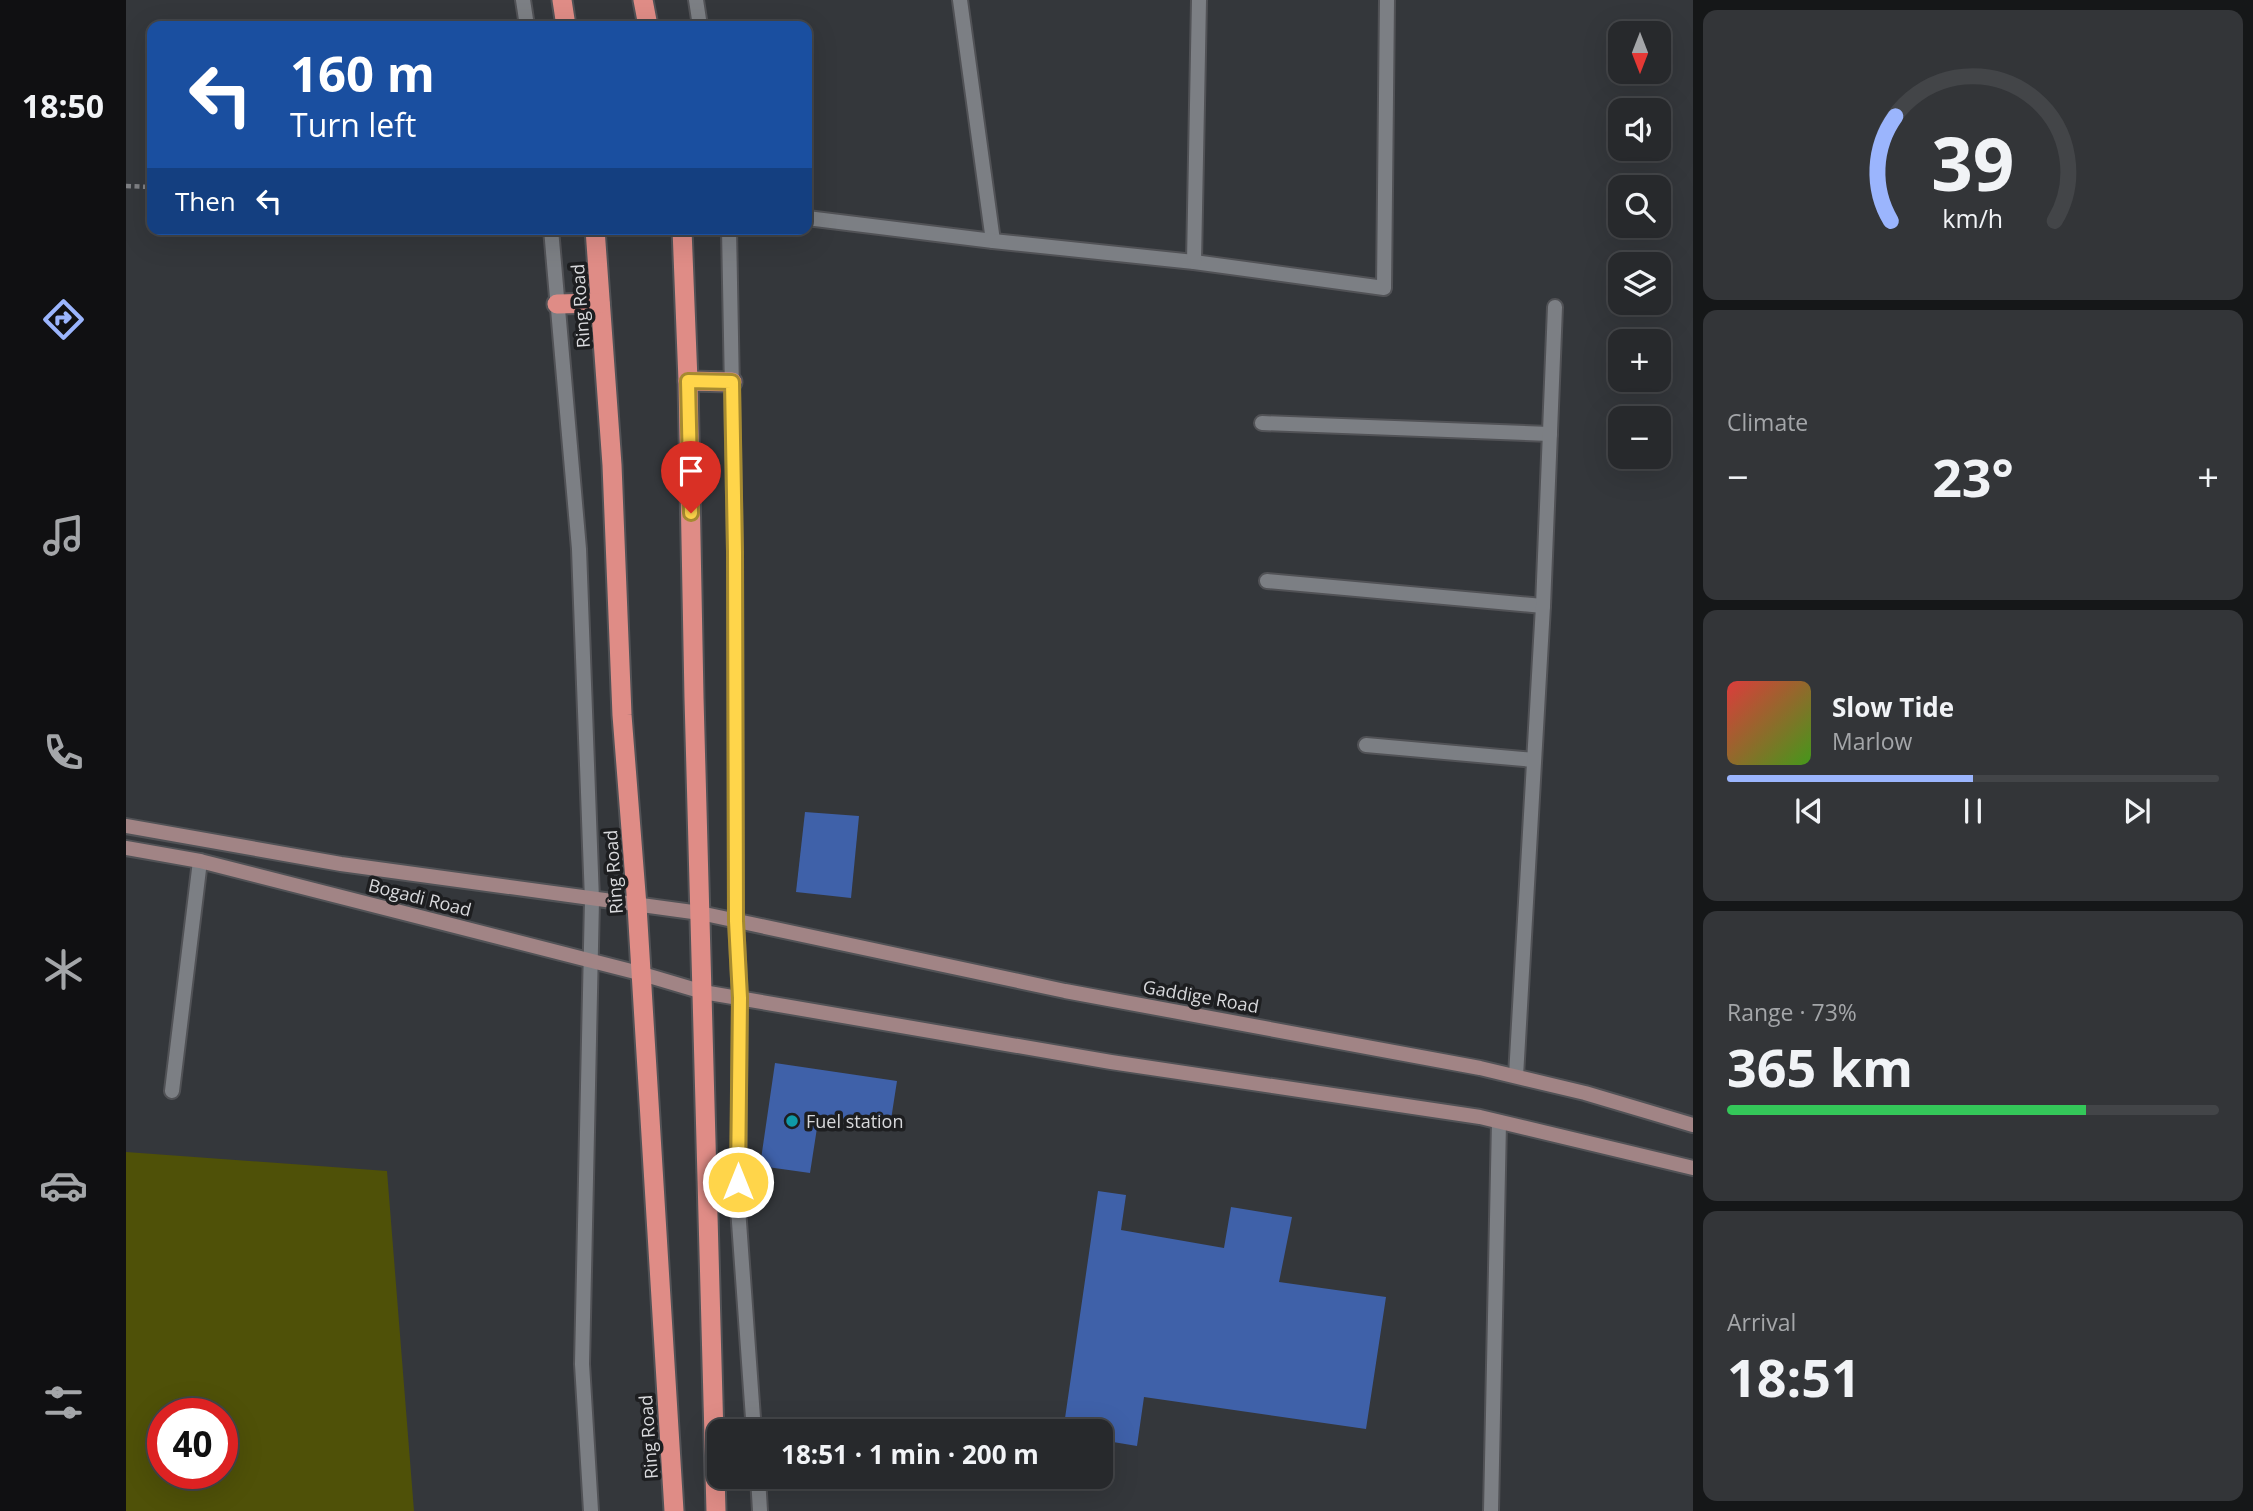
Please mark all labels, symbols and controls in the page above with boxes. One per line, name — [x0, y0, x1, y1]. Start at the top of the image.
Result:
north arrow — [1608, 21, 1671, 84]
map controls — [1608, 21, 1671, 469]
text: 160 m — [290, 40, 435, 106]
icon: left — [175, 49, 266, 140]
text: 18:50 — [22, 84, 104, 127]
button: sound — [1608, 98, 1671, 161]
text: Turn left — [290, 103, 416, 146]
text: 39 — [1931, 113, 2015, 212]
button: search — [1608, 175, 1671, 238]
icon: left — [250, 182, 288, 220]
text: Then — [175, 183, 236, 219]
text: km/h — [1943, 201, 2003, 235]
button: layers — [1608, 252, 1671, 315]
street label: Ring Road — [565, 263, 595, 349]
icon: directions — [39, 295, 88, 344]
button: + — [1608, 329, 1671, 392]
button: − — [1608, 406, 1671, 469]
text: Climate — [1727, 406, 1808, 438]
pin — [661, 441, 721, 513]
text: 23° — [1932, 441, 2014, 512]
text: − — [1727, 450, 1749, 502]
text: + — [2197, 450, 2219, 502]
icon: arrive — [672, 452, 710, 490]
icon: music — [39, 511, 88, 560]
text: Slow Tide — [1832, 689, 1954, 725]
text: Marlow — [1832, 725, 1912, 757]
icon: phone — [39, 728, 88, 777]
icon: previous — [1790, 792, 1828, 830]
icon: pause — [1954, 792, 1992, 830]
icon: next — [2118, 792, 2156, 830]
street label: Ring Road — [598, 829, 628, 915]
street label: Bogadi Road — [366, 873, 474, 921]
icon: climate — [39, 945, 88, 994]
street label: Gaddige Road — [1141, 974, 1261, 1018]
text: Range · 73% — [1727, 996, 1857, 1028]
text: 365 km — [1727, 1031, 1913, 1102]
place label: Fuel station — [806, 1109, 903, 1133]
marker: Fuel station — [784, 1113, 800, 1129]
position arrow — [701, 1145, 775, 1219]
icon: car — [39, 1161, 88, 1210]
text: Arrival — [1727, 1306, 1796, 1338]
text: 18:51 — [1727, 1341, 1861, 1412]
icon: filters — [39, 1378, 88, 1427]
street label: Ring Road — [633, 1394, 663, 1480]
speed limit sign: 40 — [147, 1398, 238, 1489]
text: 18:51 · 1 min · 200 m — [781, 1436, 1039, 1472]

